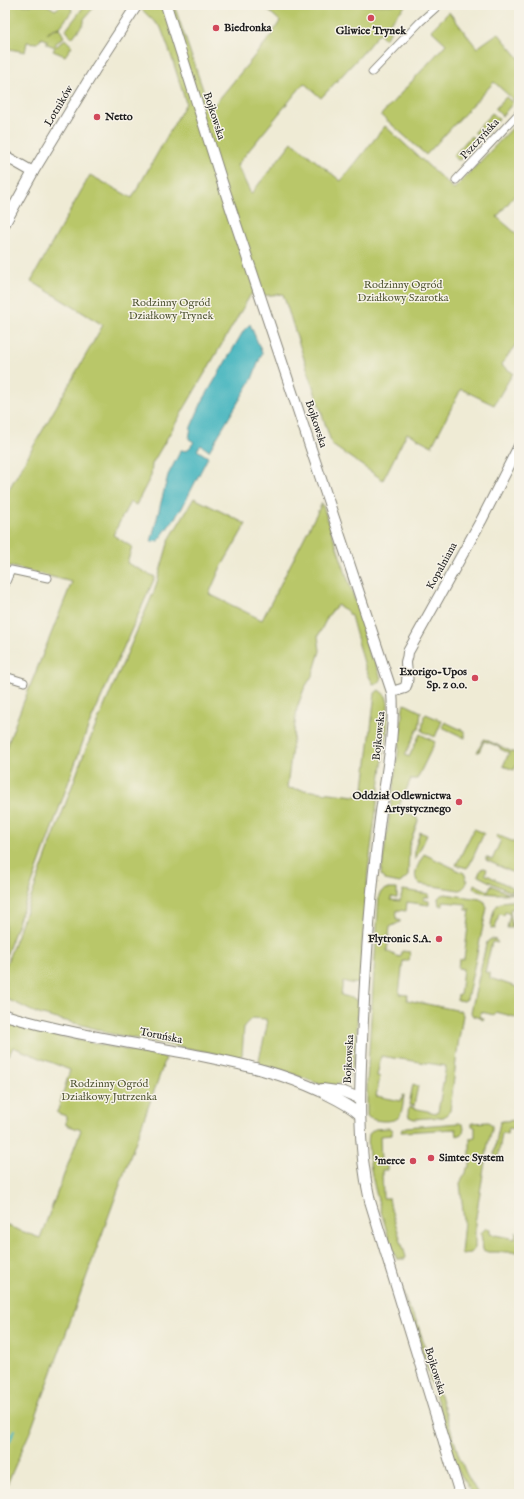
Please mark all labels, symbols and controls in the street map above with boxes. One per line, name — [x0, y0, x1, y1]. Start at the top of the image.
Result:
marker: Gliwice Trynek — [366, 13, 376, 23]
place label: Biedronka — [224, 21, 272, 35]
marker: Biedronka — [211, 23, 221, 33]
place label: Gliwice Trynek — [336, 24, 407, 38]
street label: Lotników — [41, 82, 77, 129]
street label: Bojkowska — [200, 90, 228, 142]
place label: Netto — [104, 110, 133, 124]
marker: Netto — [92, 112, 102, 122]
street label: Pszczyńska — [458, 115, 503, 162]
park label: Rodzinny Ogród Działkowy Szarotka — [357, 278, 449, 305]
park label: Rodzinny Ogród Działkowy Trynek — [129, 296, 213, 323]
street label: Bojkowska — [302, 398, 330, 450]
street label: Kopalniana — [423, 540, 461, 592]
place label: Exorigo-Upos Sp. z o.o. — [400, 665, 468, 692]
marker: Exorigo-Upos Sp. z o.o. — [470, 673, 480, 683]
street label: Bojkowska — [369, 711, 389, 761]
place label: Oddział Odlewnictwa Artystycznego — [353, 789, 451, 816]
marker: Oddział Odlewnictwa Artystycznego — [454, 797, 464, 807]
place label: Flytronic S.A. — [368, 932, 432, 946]
marker: Flytronic S.A. — [434, 934, 444, 944]
street label: Toruńska — [139, 1025, 184, 1047]
street label: Bojkowska — [341, 1034, 357, 1084]
park label: Rodzinny Ogród Działkowy Jutrzenka — [61, 1077, 157, 1104]
place label: Simtec System — [439, 1151, 505, 1165]
marker: Simtec System — [426, 1153, 436, 1163]
place label: 'merce — [375, 1154, 405, 1168]
marker: 'merce — [408, 1156, 418, 1166]
street label: Bojkowska — [421, 1345, 449, 1397]

